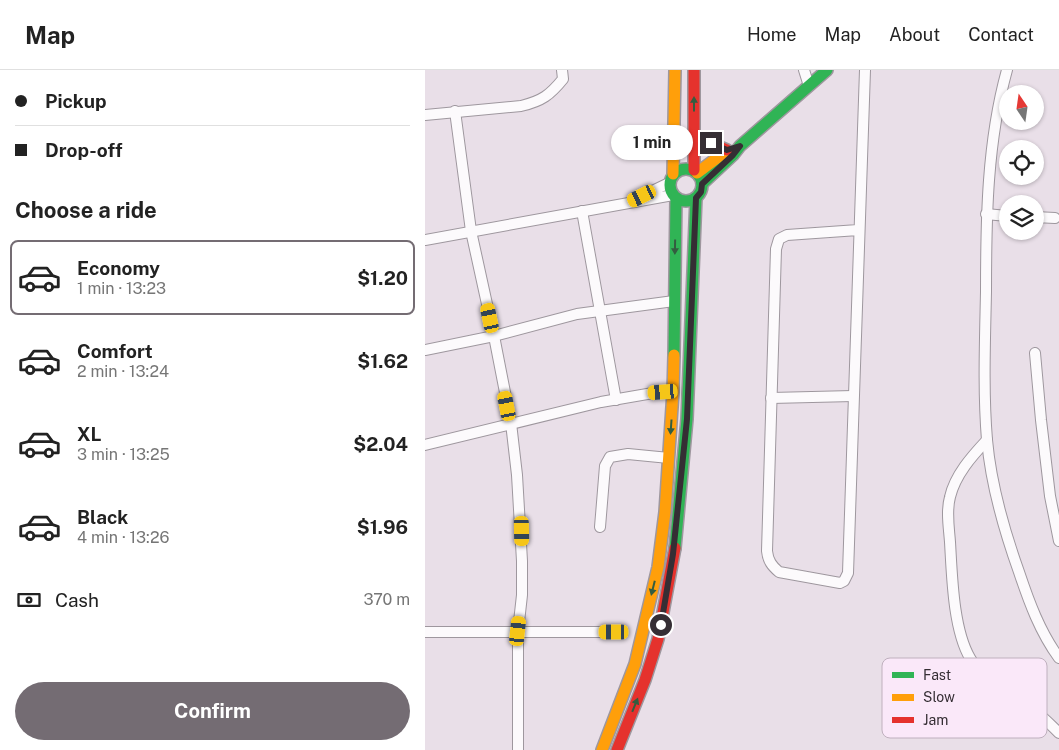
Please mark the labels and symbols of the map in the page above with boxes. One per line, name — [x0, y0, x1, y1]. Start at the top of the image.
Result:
north arrow — [999, 85, 1044, 130]
one-way arrow — [690, 96, 698, 112]
callout: 1 min — [611, 126, 693, 160]
route end — [700, 132, 722, 154]
car — [625, 183, 658, 209]
one-way arrow — [671, 239, 679, 255]
car — [479, 302, 500, 334]
car — [647, 383, 678, 401]
car — [496, 390, 517, 422]
one-way arrow — [666, 419, 674, 435]
car — [514, 516, 529, 546]
one-way arrow — [649, 580, 657, 595]
route start — [650, 614, 672, 636]
car — [508, 615, 527, 647]
car — [599, 625, 629, 640]
legend — [882, 658, 1047, 738]
text: Fast — [923, 667, 951, 683]
text: Slow — [923, 689, 955, 705]
one-way arrow — [632, 698, 640, 712]
text: Jam — [923, 712, 948, 728]

